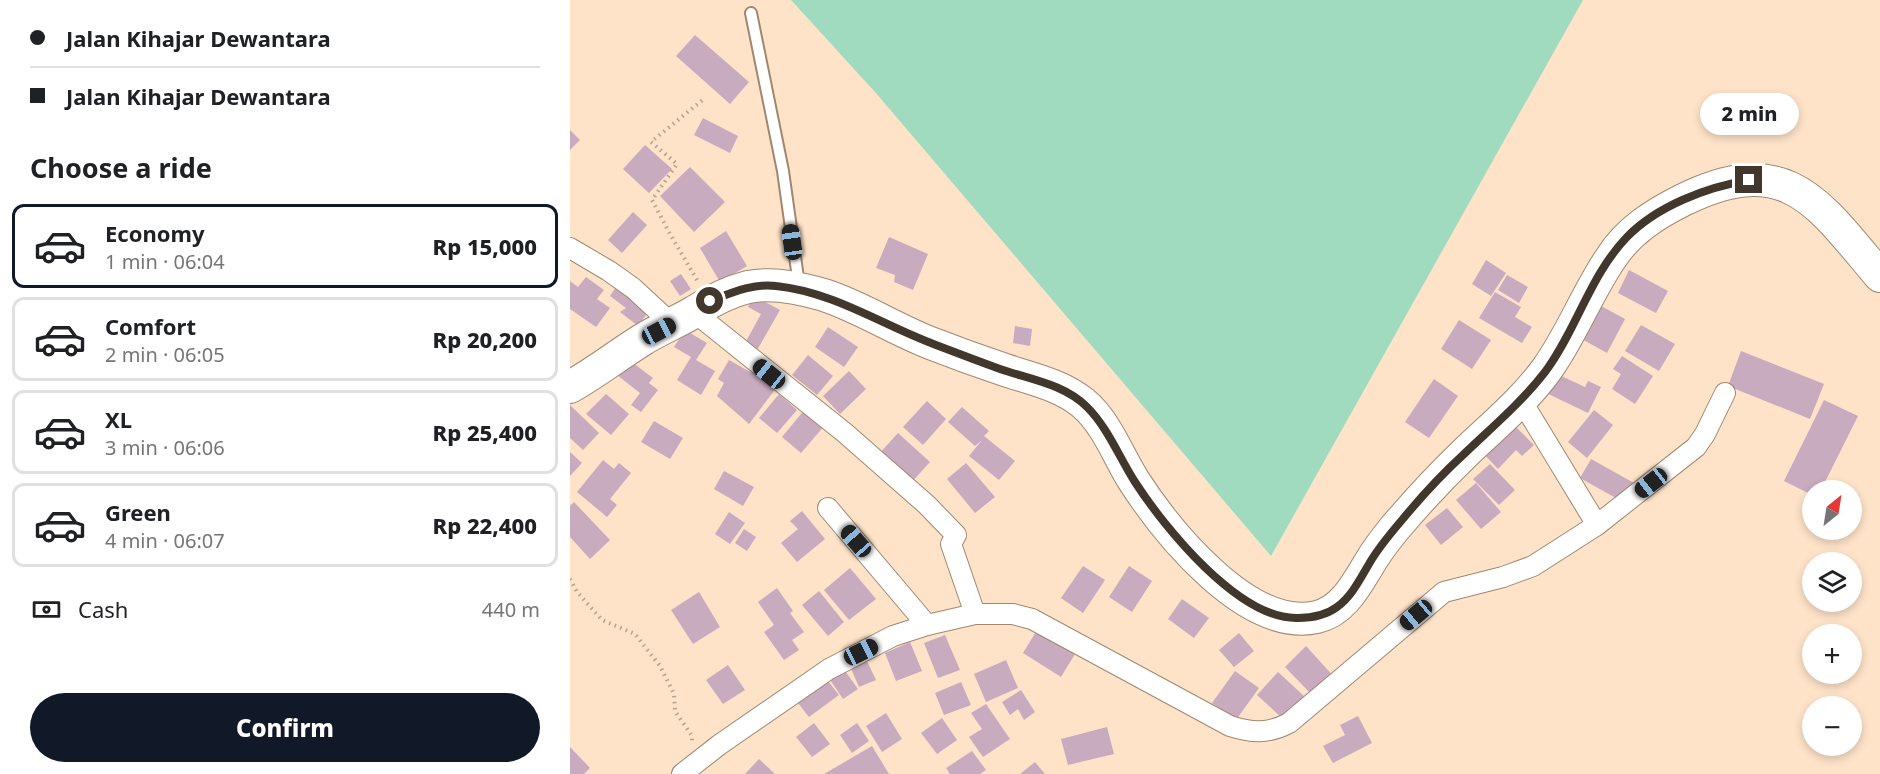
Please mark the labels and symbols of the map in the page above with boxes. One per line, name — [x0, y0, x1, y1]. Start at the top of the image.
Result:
callout: 2 min — [1700, 93, 1798, 135]
route end — [1735, 166, 1762, 193]
car — [781, 223, 803, 261]
route start — [696, 287, 723, 314]
car — [639, 315, 679, 347]
car — [749, 356, 789, 392]
car — [1631, 465, 1671, 501]
north arrow — [1802, 480, 1862, 540]
car — [837, 522, 875, 560]
car — [1396, 597, 1436, 633]
car — [841, 636, 881, 668]

